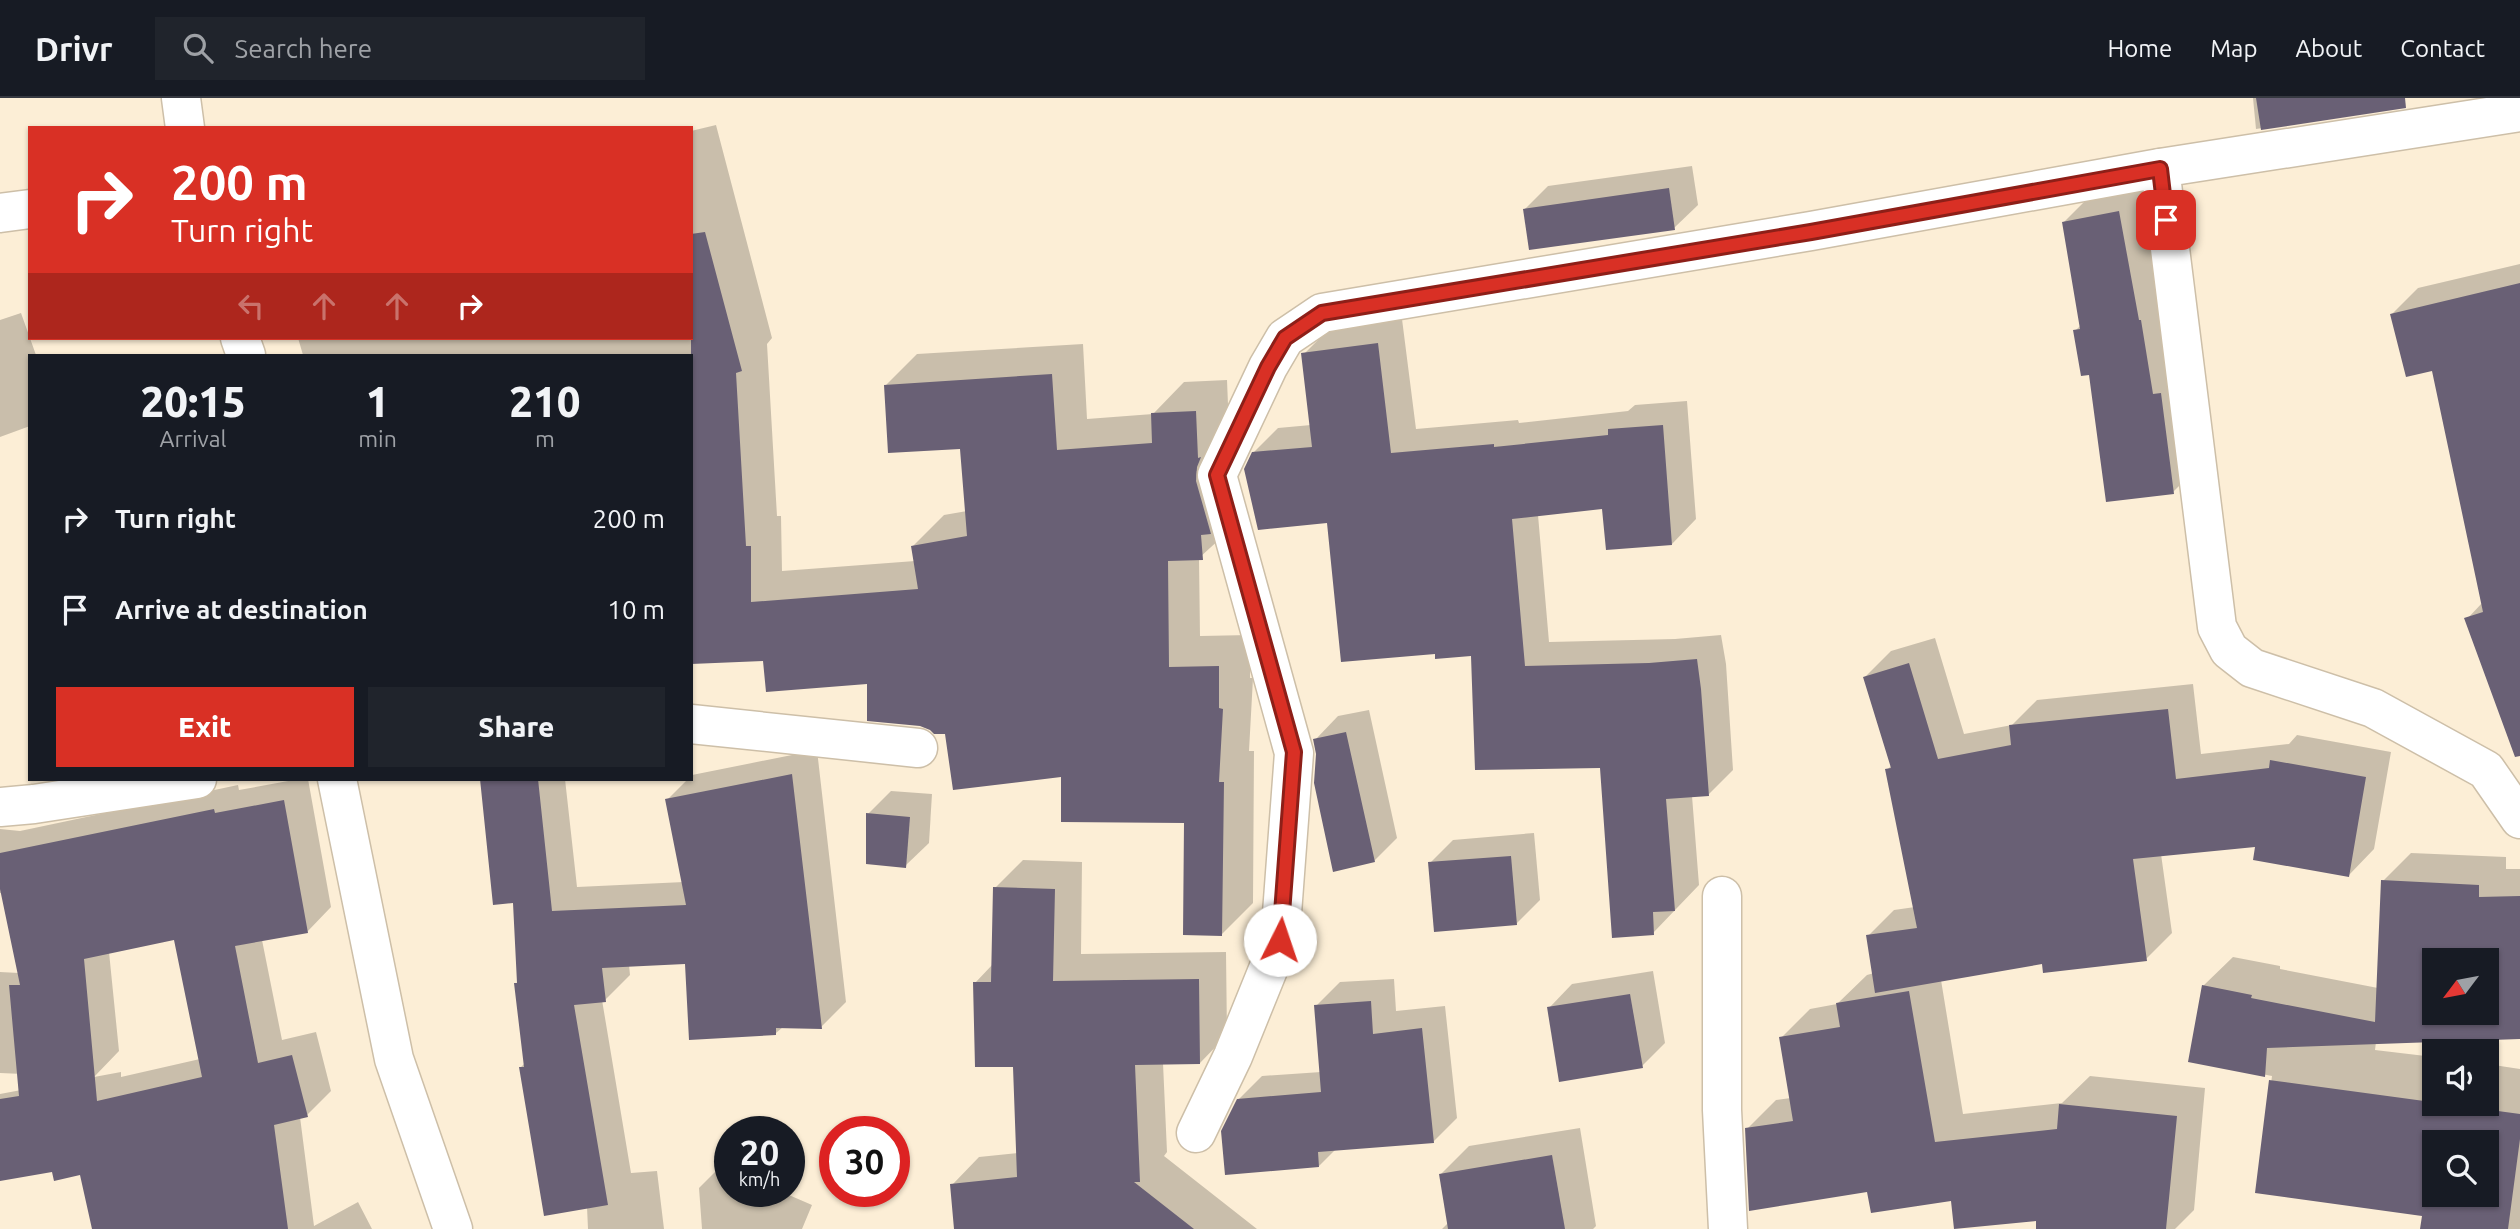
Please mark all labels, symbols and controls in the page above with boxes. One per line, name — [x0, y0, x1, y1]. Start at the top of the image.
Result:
search box — [155, 17, 645, 80]
icon: search — [179, 29, 217, 67]
text: Drivr — [35, 30, 113, 67]
text: Search here — [235, 34, 372, 63]
text: Home — [2107, 35, 2172, 62]
text: Map — [2210, 35, 2257, 62]
text: About — [2295, 35, 2362, 62]
text: Contact — [2400, 35, 2485, 62]
icon: right — [56, 154, 147, 245]
text: 200 m — [171, 154, 308, 209]
pin — [2136, 190, 2196, 250]
icon: arrive — [2147, 201, 2185, 239]
text: Turn right — [171, 212, 313, 248]
icon: left — [232, 287, 270, 325]
icon: ahead — [305, 287, 343, 325]
icon: ahead — [378, 287, 416, 325]
icon: right — [451, 287, 489, 325]
text: 20:15 — [141, 378, 246, 425]
text: 1 — [366, 378, 389, 425]
text: 210 — [509, 378, 580, 425]
text: Arrival — [160, 426, 227, 451]
text: min — [358, 426, 397, 451]
text: m — [535, 426, 555, 451]
icon: right — [56, 500, 94, 538]
text: Turn right — [115, 504, 236, 533]
text: 200 m — [593, 504, 665, 533]
icon: arrive — [56, 591, 94, 629]
text: Arrive at destination — [115, 595, 368, 624]
text: 10 m — [607, 595, 665, 624]
button: Exit — [56, 687, 354, 767]
button: Share — [368, 687, 665, 767]
position arrow — [1243, 903, 1317, 977]
north arrow — [2422, 948, 2499, 1026]
map controls — [2422, 948, 2499, 1207]
button: sound — [2422, 1039, 2499, 1116]
speed limit sign: 30 — [819, 1116, 910, 1207]
button: search — [2422, 1130, 2499, 1207]
text: 20 — [740, 1132, 779, 1172]
text: km/h — [739, 1169, 780, 1189]

